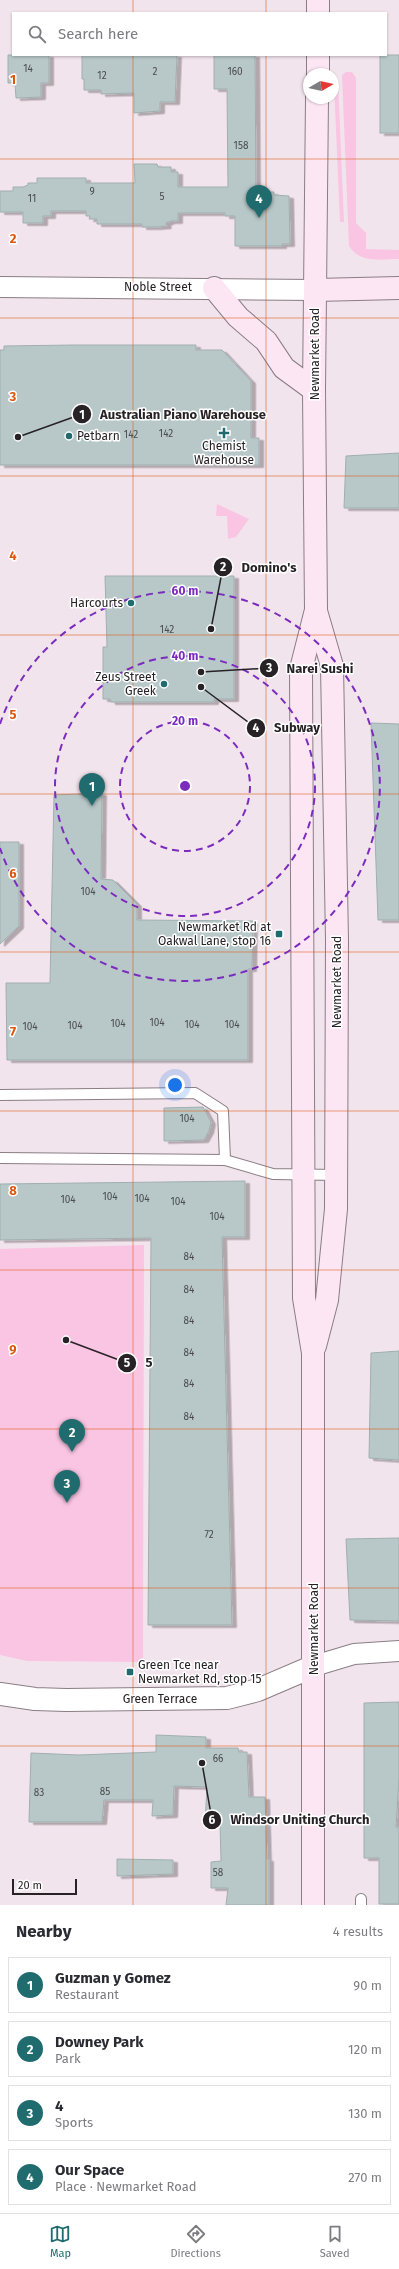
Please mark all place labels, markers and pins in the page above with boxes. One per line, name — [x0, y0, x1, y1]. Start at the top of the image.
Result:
pin: 4 — [246, 185, 272, 218]
callout: Australian Piano Warehouse — [72, 402, 274, 427]
marker: Chemist Warehouse — [219, 428, 229, 438]
place label: Petbarn — [77, 429, 120, 443]
marker: Petbarn — [64, 431, 74, 441]
place label: Chemist Warehouse — [194, 439, 254, 467]
callout: Domino's — [213, 555, 304, 580]
place label: Harcourts — [70, 596, 123, 610]
marker: Harcourts — [126, 598, 136, 608]
callout: Narei Sushi — [259, 656, 362, 681]
place label: Zeus Street Greek — [95, 670, 157, 698]
marker: Zeus Street Greek — [159, 679, 169, 689]
callout: Subway — [246, 715, 328, 740]
pin: 1 — [79, 773, 105, 806]
centre of rings — [178, 779, 192, 793]
place label: Newmarket Rd at Oakwal Lane, stop 16 — [158, 920, 272, 948]
marker: Newmarket Rd at Oakwal Lane, stop 16 — [274, 929, 284, 939]
callout: 5 — [117, 1350, 160, 1375]
pin: 2 — [59, 1419, 85, 1452]
pin: 3 — [54, 1470, 80, 1503]
place label: Green Tce near Newmarket Rd, stop 15 — [138, 1658, 261, 1686]
marker: Green Tce near Newmarket Rd, stop 15 — [125, 1667, 135, 1677]
callout: Windsor Uniting Church — [202, 1807, 377, 1832]

